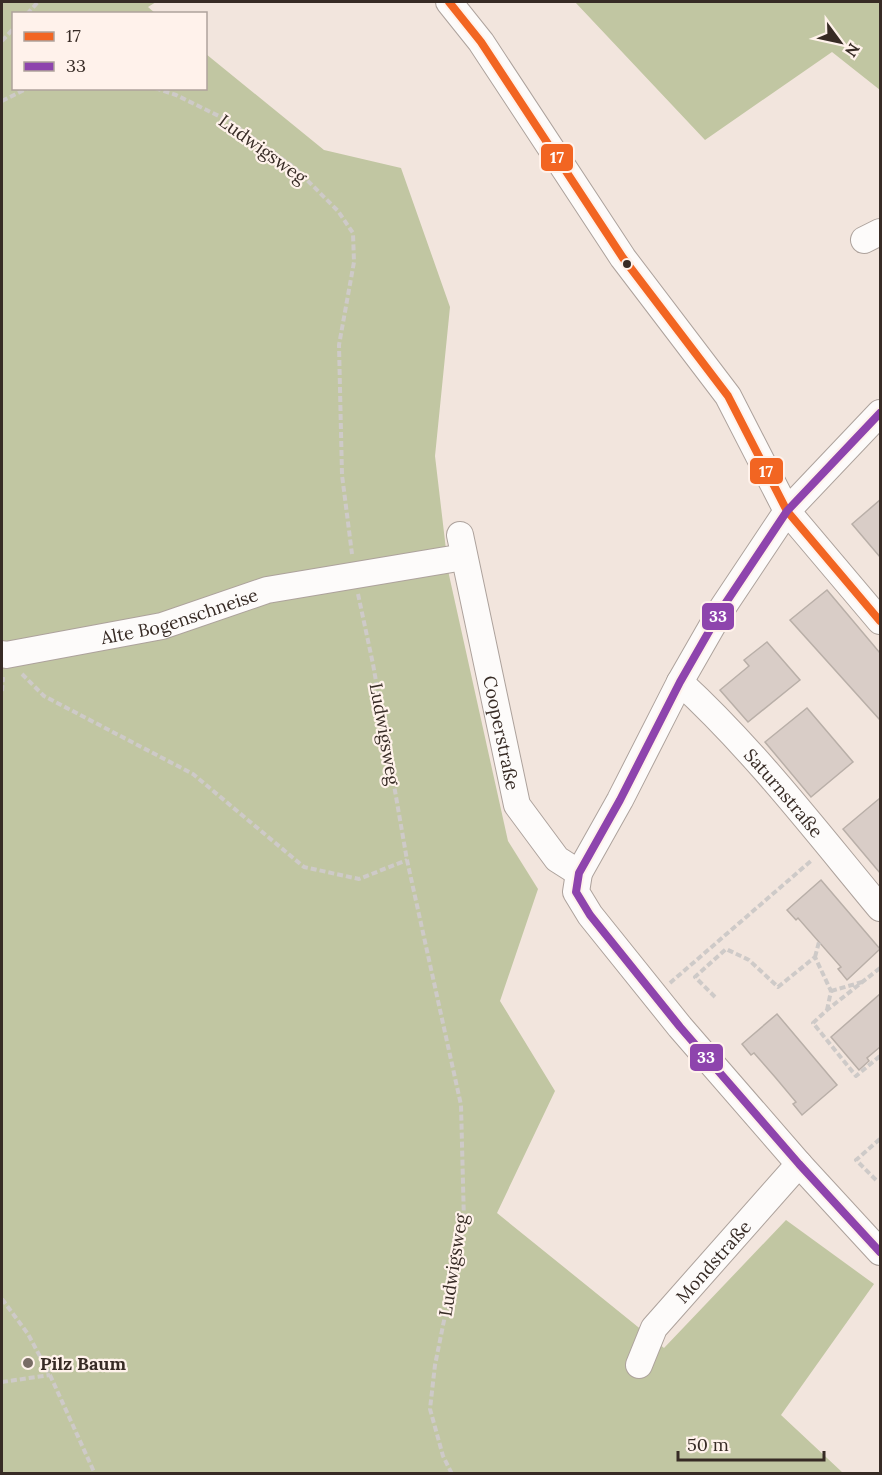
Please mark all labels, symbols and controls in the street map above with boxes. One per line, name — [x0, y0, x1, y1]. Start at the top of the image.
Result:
legend — [12, 12, 207, 90]
north arrow — [810, 12, 870, 72]
text: 17 — [66, 24, 81, 47]
text: N — [841, 40, 864, 61]
text: 33 — [66, 54, 86, 77]
street label: Ludwigsweg — [214, 109, 312, 189]
line badge: 17 — [540, 143, 574, 172]
text: 17 — [550, 147, 564, 167]
unlabelled marker — [621, 258, 633, 270]
line badge: 17 — [749, 457, 784, 485]
text: 17 — [759, 461, 773, 481]
street label: Alte Bogenschneise — [98, 582, 261, 649]
line badge: 33 — [701, 602, 735, 631]
text: 33 — [709, 606, 727, 626]
street label: Cooperstraße — [478, 673, 525, 792]
street label: Ludwigsweg — [365, 681, 405, 788]
street label: Saturnstraße — [740, 743, 829, 842]
line badge: 33 — [689, 1043, 724, 1072]
text: 33 — [697, 1047, 715, 1067]
street label: Ludwigsweg — [434, 1211, 473, 1318]
street label: Mondstraße — [670, 1215, 756, 1307]
place label: Pilz Baum — [40, 1352, 126, 1375]
marker: Pilz Baum — [21, 1356, 35, 1370]
scale bar — [678, 1424, 824, 1462]
text: 50 m — [687, 1433, 729, 1456]

